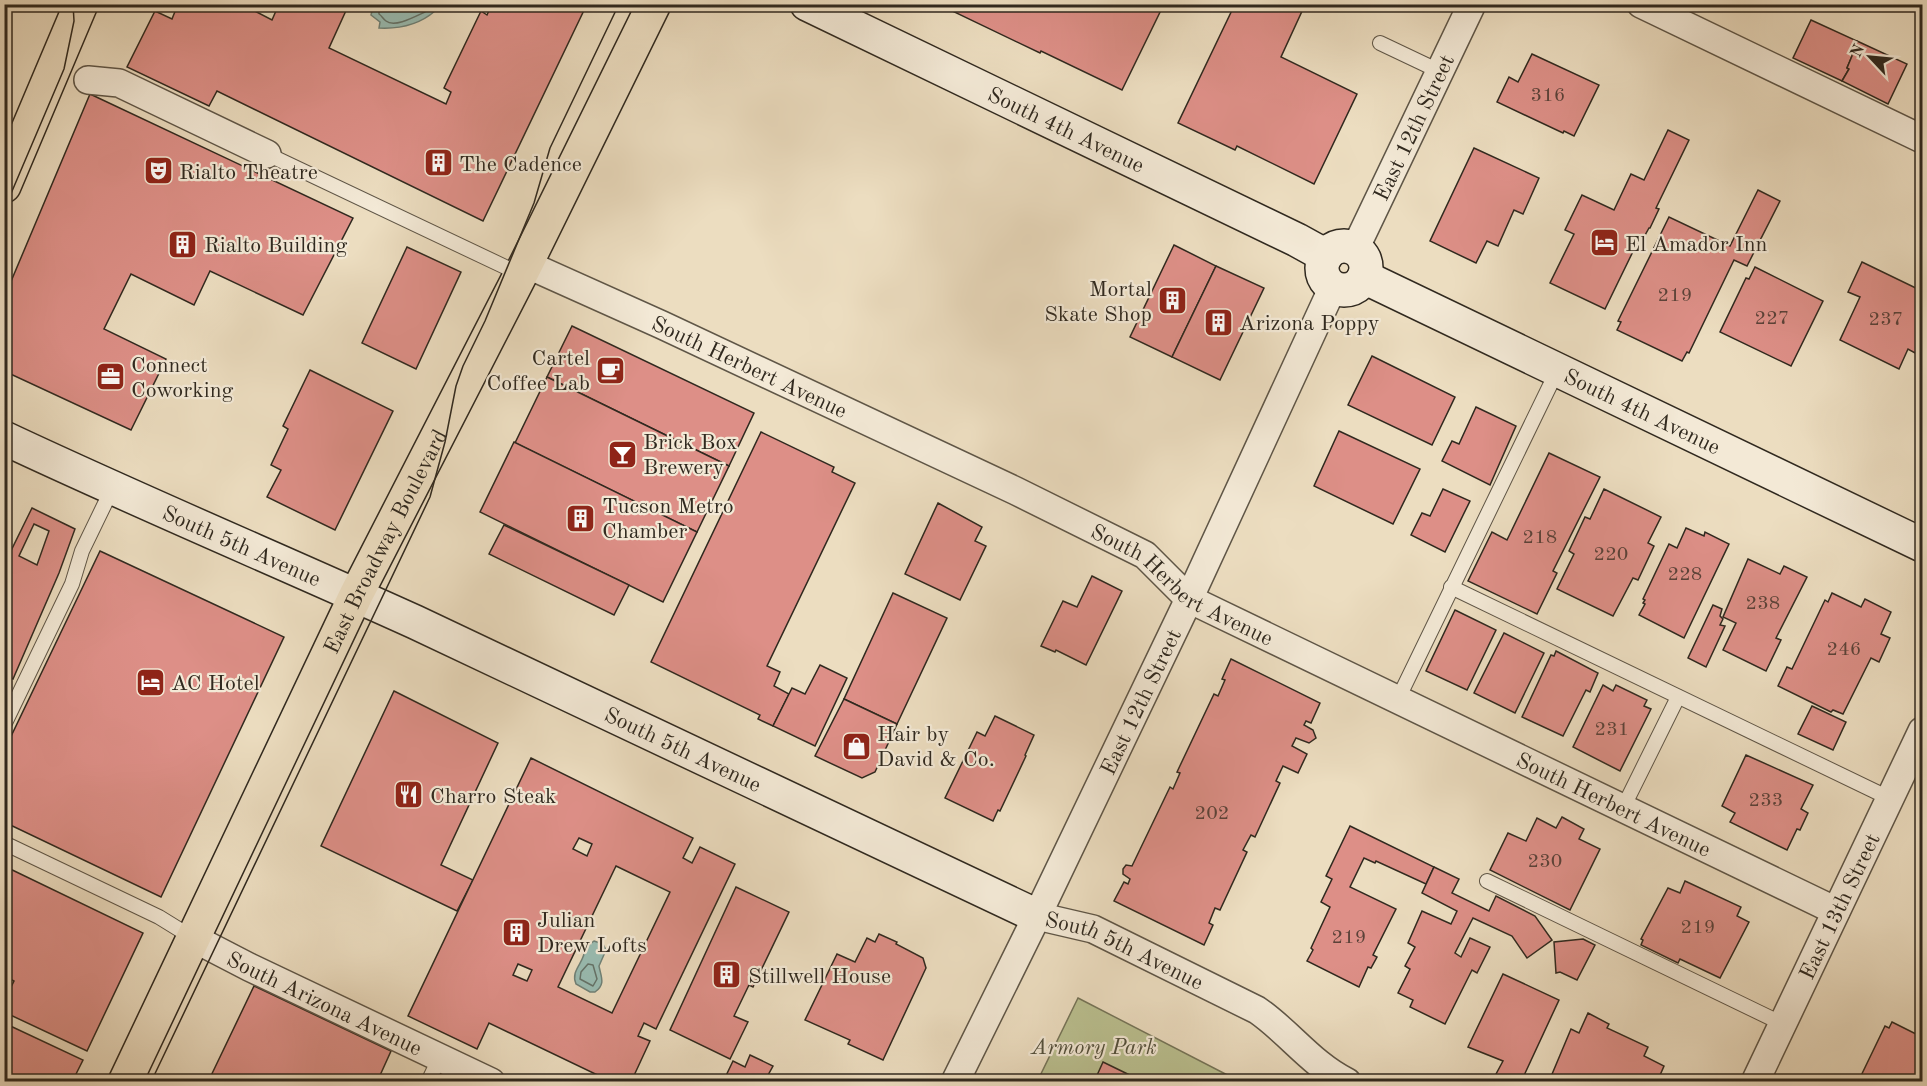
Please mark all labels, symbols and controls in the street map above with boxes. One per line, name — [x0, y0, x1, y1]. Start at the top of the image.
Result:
north arrow — [1840, 27, 1900, 87]
text: N — [1848, 42, 1869, 60]
street label: East 12th Street — [1371, 51, 1459, 205]
street label: South 4th Avenue — [984, 84, 1147, 178]
house number: 316 — [1531, 86, 1565, 106]
building icon: The Cadence — [422, 147, 454, 179]
place label: The Cadence — [459, 154, 582, 176]
theatre icon: Rialto Theatre — [142, 155, 174, 187]
place label: Rialto Theatre — [179, 162, 318, 184]
hotel icon: El Amador Inn — [1588, 227, 1620, 259]
building icon: Rialto Building — [167, 228, 199, 260]
place label: El Amador Inn — [1625, 234, 1768, 256]
place label: Rialto Building — [204, 235, 347, 257]
place label: Mortal Skate Shop — [1044, 279, 1152, 326]
building icon: Mortal Skate Shop — [1157, 285, 1189, 317]
house number: 219 — [1658, 286, 1692, 306]
building icon: Arizona Poppy — [1202, 306, 1234, 338]
house number: 227 — [1755, 309, 1789, 329]
house number: 237 — [1869, 310, 1903, 330]
street label: South Herbert Avenue — [648, 313, 850, 423]
place label: Arizona Poppy — [1239, 313, 1380, 335]
place label: Cartel Coffee Lab — [487, 348, 590, 395]
cafe icon: Cartel Coffee Lab — [595, 354, 627, 386]
place label: Connect Coworking — [131, 355, 234, 402]
office icon: Connect Coworking — [94, 361, 126, 393]
street label: South 4th Avenue — [1560, 366, 1723, 459]
street label: East Broadway Boulevard — [321, 426, 452, 658]
place label: Brick Box Brewery — [643, 432, 737, 479]
bar icon: Brick Box Brewery — [606, 438, 638, 470]
place label: Tucson Metro Chamber — [602, 496, 734, 543]
building icon: Tucson Metro Chamber — [565, 502, 597, 534]
street label: South 5th Avenue — [159, 503, 324, 591]
street label: South Herbert Avenue — [1087, 521, 1276, 651]
house number: 218 — [1523, 528, 1557, 548]
house number: 220 — [1594, 545, 1628, 565]
house number: 228 — [1668, 565, 1702, 585]
house number: 238 — [1746, 594, 1780, 614]
street label: East 12th Street — [1097, 626, 1186, 779]
house number: 246 — [1827, 640, 1861, 660]
hotel icon: AC Hotel — [134, 666, 166, 698]
place label: AC Hotel — [171, 673, 260, 695]
street label: South 5th Avenue — [601, 704, 764, 797]
house number: 231 — [1595, 720, 1629, 740]
place label: Hair by David & Co. — [877, 724, 995, 771]
shop icon: Hair by David & Co. — [840, 730, 872, 762]
street label: South Herbert Avenue — [1512, 750, 1714, 862]
restaurant icon: Charro Steak — [393, 779, 425, 811]
place label: Charro Steak — [430, 786, 556, 808]
house number: 233 — [1749, 791, 1783, 811]
house number: 202 — [1195, 804, 1229, 824]
street label: East 13th Street — [1796, 830, 1885, 983]
house number: 230 — [1528, 852, 1562, 872]
street label: South 5th Avenue — [1042, 909, 1206, 995]
place label: Julian Drew Lofts — [537, 910, 647, 957]
building icon: Julian Drew Lofts — [500, 916, 532, 948]
house number: 219 — [1681, 918, 1715, 938]
house number: 219 — [1332, 928, 1366, 948]
street label: South Arizona Avenue — [223, 949, 425, 1061]
building icon: Stillwell House — [711, 959, 743, 991]
place label: Stillwell House — [748, 966, 891, 988]
park label: Armory Park — [1030, 1037, 1157, 1059]

